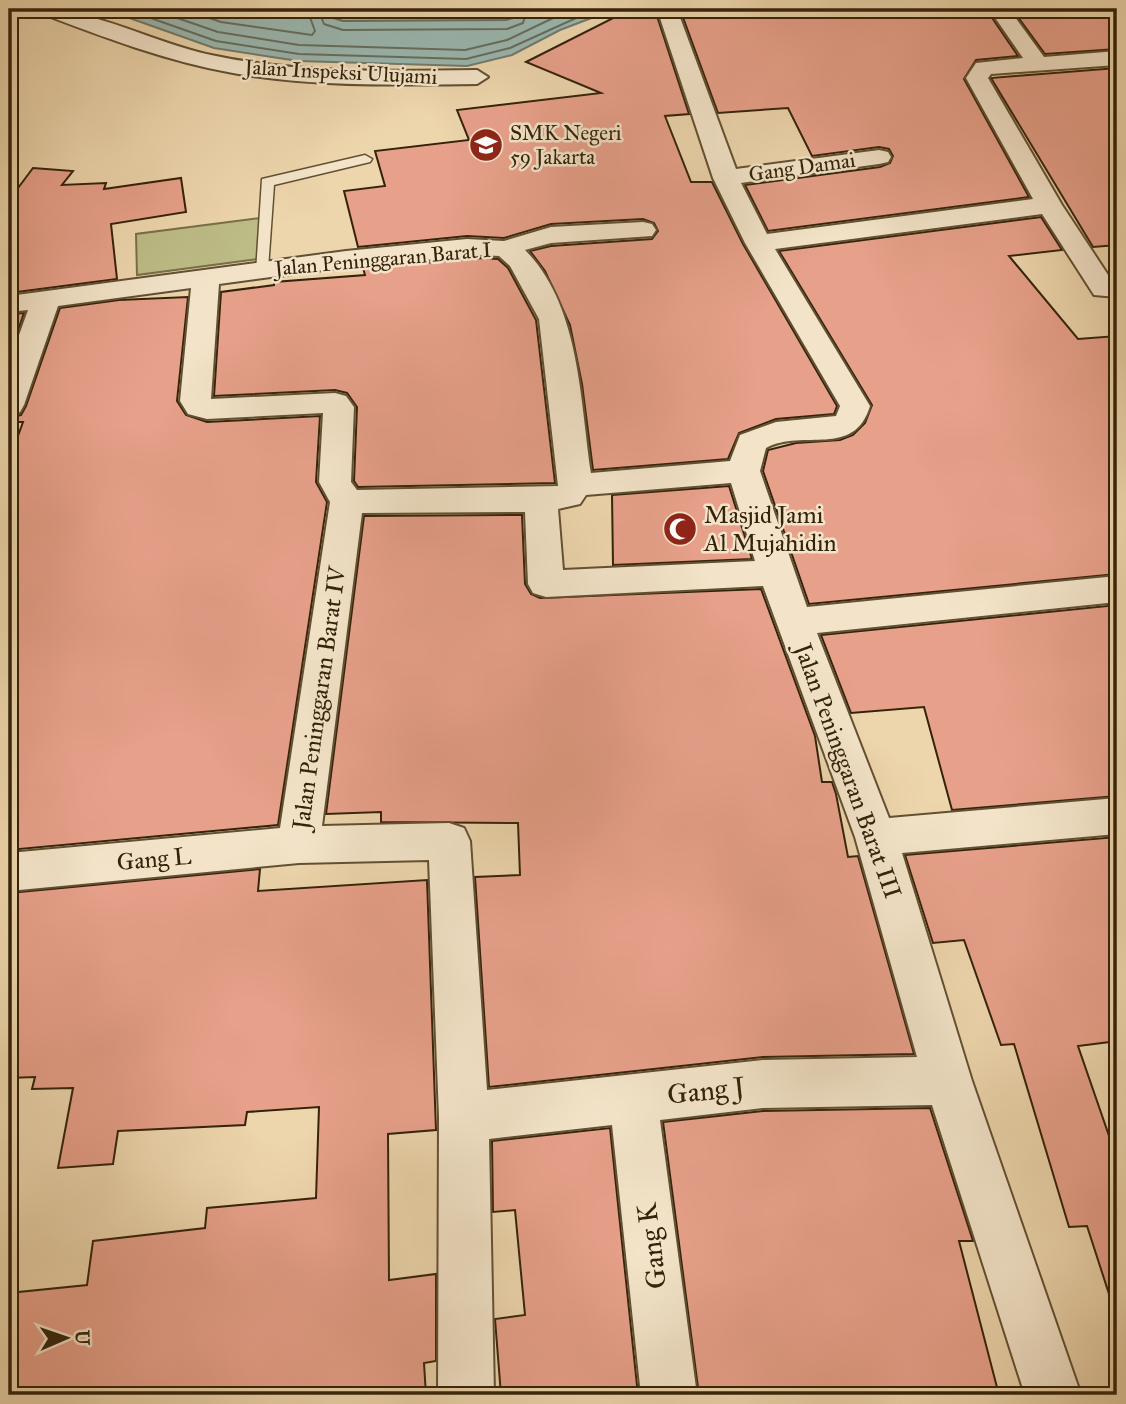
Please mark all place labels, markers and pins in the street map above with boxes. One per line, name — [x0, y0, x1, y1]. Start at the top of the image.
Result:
place label: SMK Negeri 59 Jakarta — [510, 120, 622, 170]
school or university icon: SMK Negeri 59 Jakarta — [467, 126, 505, 164]
place label: Masjid Jami Al Mujahidin — [703, 500, 837, 558]
mosque icon: Masjid Jami Al Mujahidin — [661, 510, 699, 548]

